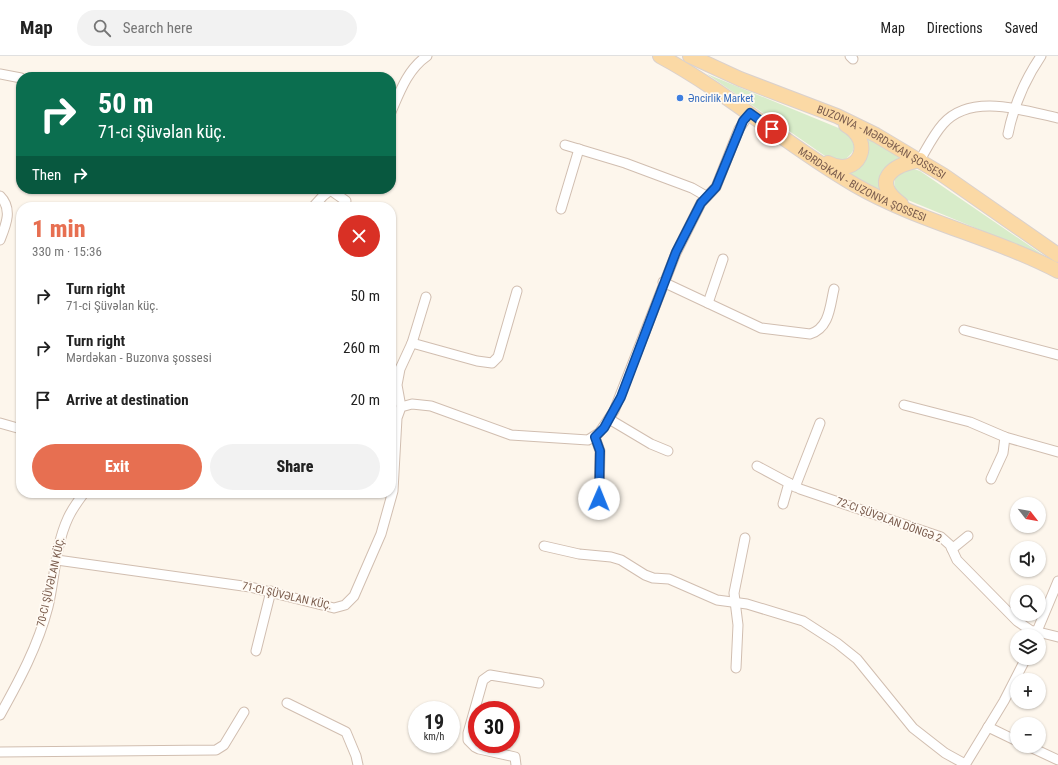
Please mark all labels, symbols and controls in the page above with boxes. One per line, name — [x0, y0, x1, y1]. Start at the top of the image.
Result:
search box — [77, 10, 357, 46]
text: Map — [20, 16, 53, 39]
icon: search — [91, 17, 113, 39]
text: Search here — [123, 19, 193, 37]
text: Map — [881, 20, 905, 36]
text: Directions — [927, 20, 983, 36]
text: Saved — [1005, 20, 1038, 36]
text: 50 m — [98, 87, 154, 120]
icon: right — [32, 88, 84, 140]
place label: Əncirlik Market — [688, 92, 754, 105]
marker: Əncirlik Market — [675, 93, 685, 103]
street label: BUZONVA - MƏRDƏKAN ŞOSSESI — [815, 102, 948, 181]
pin — [755, 112, 789, 146]
icon: arrive — [761, 118, 783, 140]
text: 71-ci Şüvəlan küç. — [98, 121, 226, 142]
street label: MƏRDƏKAN - BUZONVA ŞOSSESI — [796, 144, 928, 224]
icon: right — [69, 164, 91, 186]
text: Then — [32, 166, 61, 184]
text: 1 min — [32, 215, 86, 243]
button: close — [338, 215, 380, 257]
text: 330 m · 15:36 — [32, 244, 102, 259]
text: Turn right — [66, 280, 125, 298]
icon: right — [32, 285, 54, 307]
text: 50 m — [350, 287, 380, 305]
text: 71-ci Şüvəlan küç. — [66, 298, 159, 313]
text: Turn right — [66, 332, 125, 350]
icon: right — [32, 337, 54, 359]
text: 260 m — [343, 339, 380, 357]
text: Mərdəkan - Buzonva şossesi — [66, 350, 212, 365]
icon: arrive — [32, 389, 54, 411]
text: Arrive at destination — [66, 391, 189, 409]
text: 20 m — [350, 391, 380, 409]
button: Exit — [32, 444, 202, 490]
button: Share — [210, 444, 380, 490]
position arrow — [578, 478, 620, 520]
street label: 72-CI ŞÜVƏLAN DÖNGƏ 2 — [834, 495, 944, 545]
north arrow — [1010, 497, 1046, 533]
map controls — [1010, 497, 1046, 753]
street label: 70-CI ŞÜVƏLAN KÜÇ. — [34, 536, 68, 628]
button: sound — [1010, 541, 1046, 577]
street label: 71-CI ŞÜVƏLAN KÜÇ. — [241, 579, 333, 613]
button: search — [1010, 585, 1046, 621]
button: layers — [1010, 629, 1046, 665]
button: + — [1010, 673, 1046, 709]
speed limit sign: 30 — [468, 701, 520, 753]
text: 19 — [424, 710, 444, 734]
button: − — [1010, 717, 1046, 753]
text: km/h — [424, 731, 444, 742]

